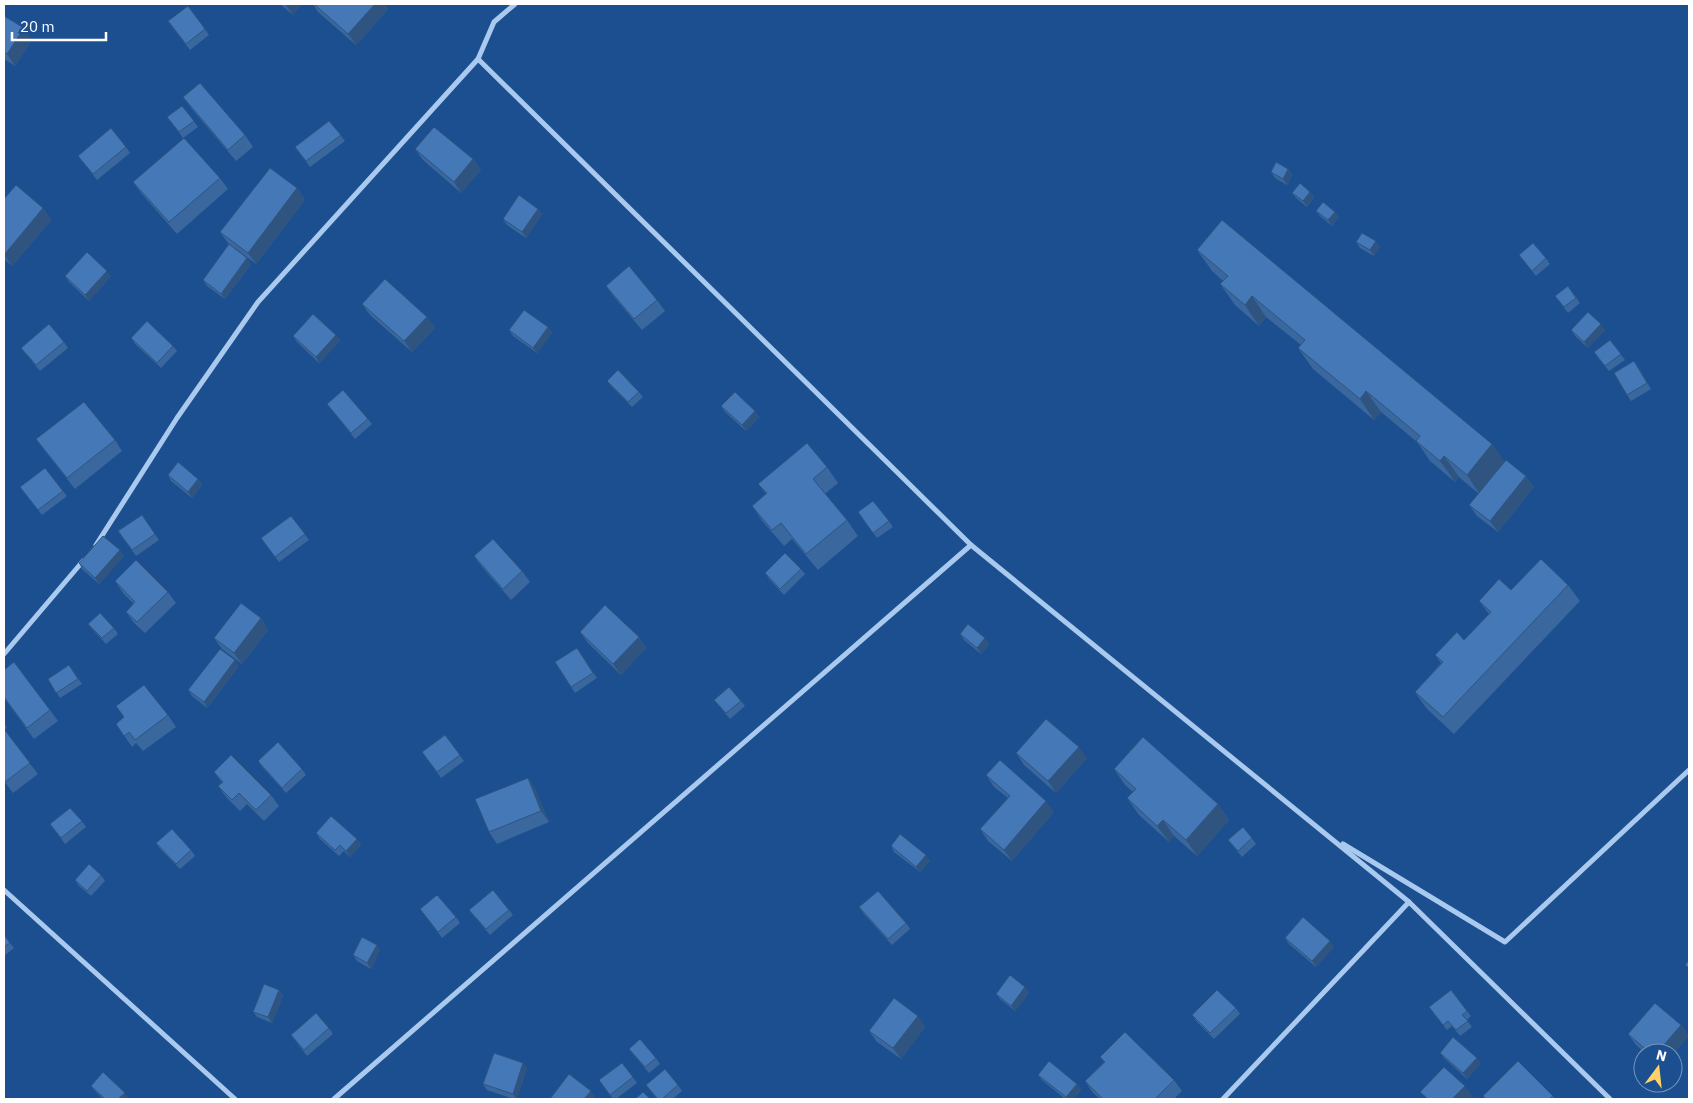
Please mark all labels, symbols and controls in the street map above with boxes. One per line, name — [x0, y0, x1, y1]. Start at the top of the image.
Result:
scale bar — [12, 10, 106, 42]
text: 20 m — [20, 17, 55, 36]
north arrow — [1633, 1043, 1683, 1093]
text: N — [1654, 1045, 1669, 1065]

